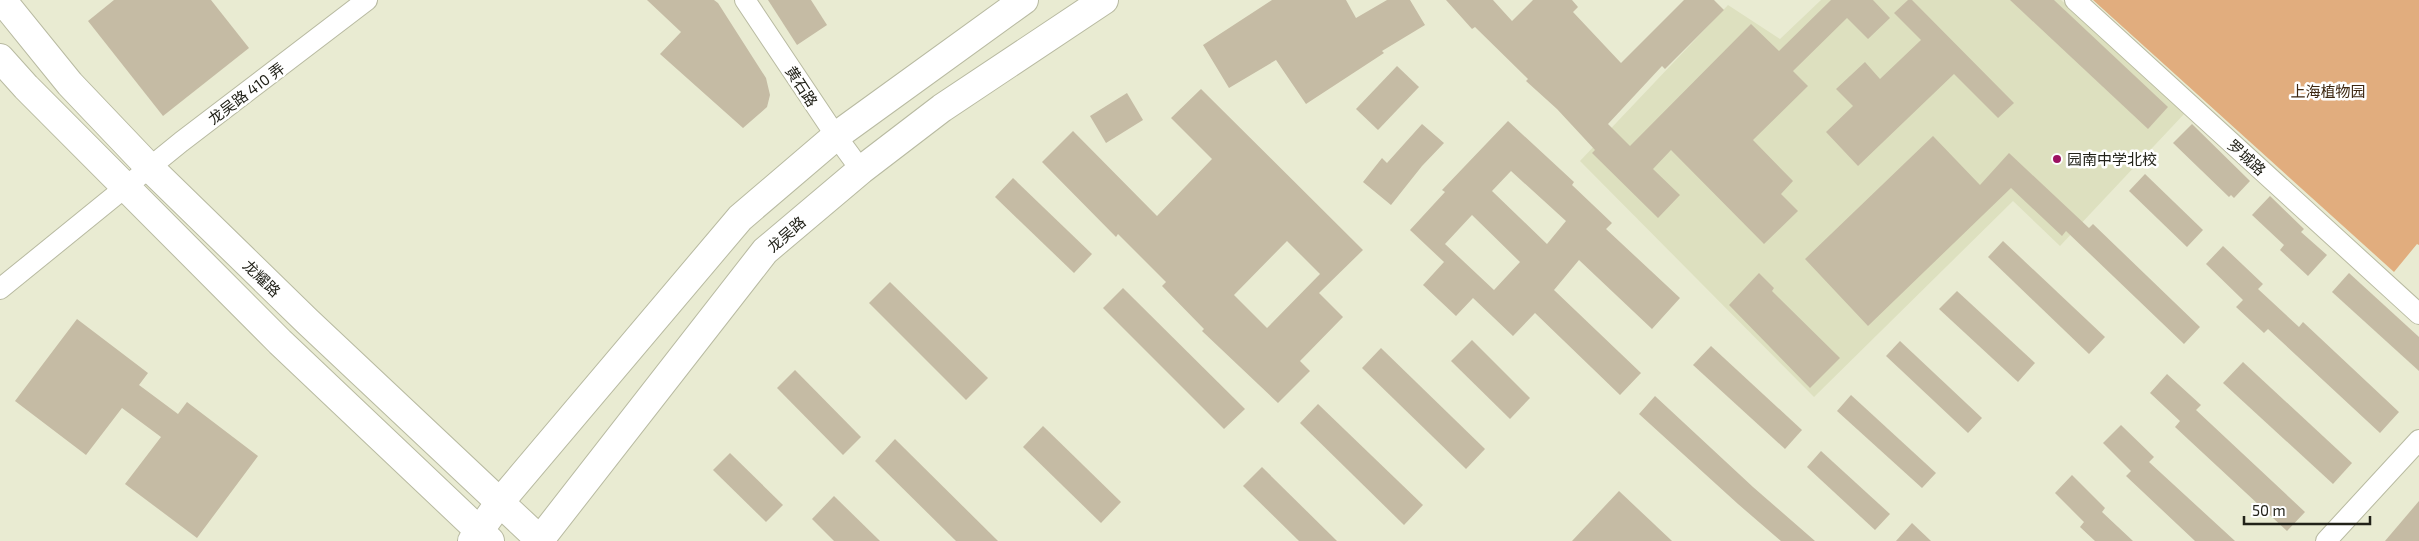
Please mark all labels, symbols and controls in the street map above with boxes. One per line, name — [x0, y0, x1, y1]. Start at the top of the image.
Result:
street label: 龙吴路 410 弄 — [204, 58, 288, 128]
street label: 黄石路 — [782, 62, 822, 110]
park label: 上海植物园 — [2290, 82, 2366, 100]
street label: 罗城路 — [2224, 135, 2270, 179]
place label: 园南中学北校 — [2067, 150, 2157, 168]
marker: 园南中学北校 — [2051, 153, 2063, 165]
street label: 龙吴路 — [763, 212, 809, 256]
street label: 龙耀路 — [240, 256, 284, 300]
scale bar — [2244, 494, 2370, 526]
text: 50 m — [2252, 501, 2286, 519]

